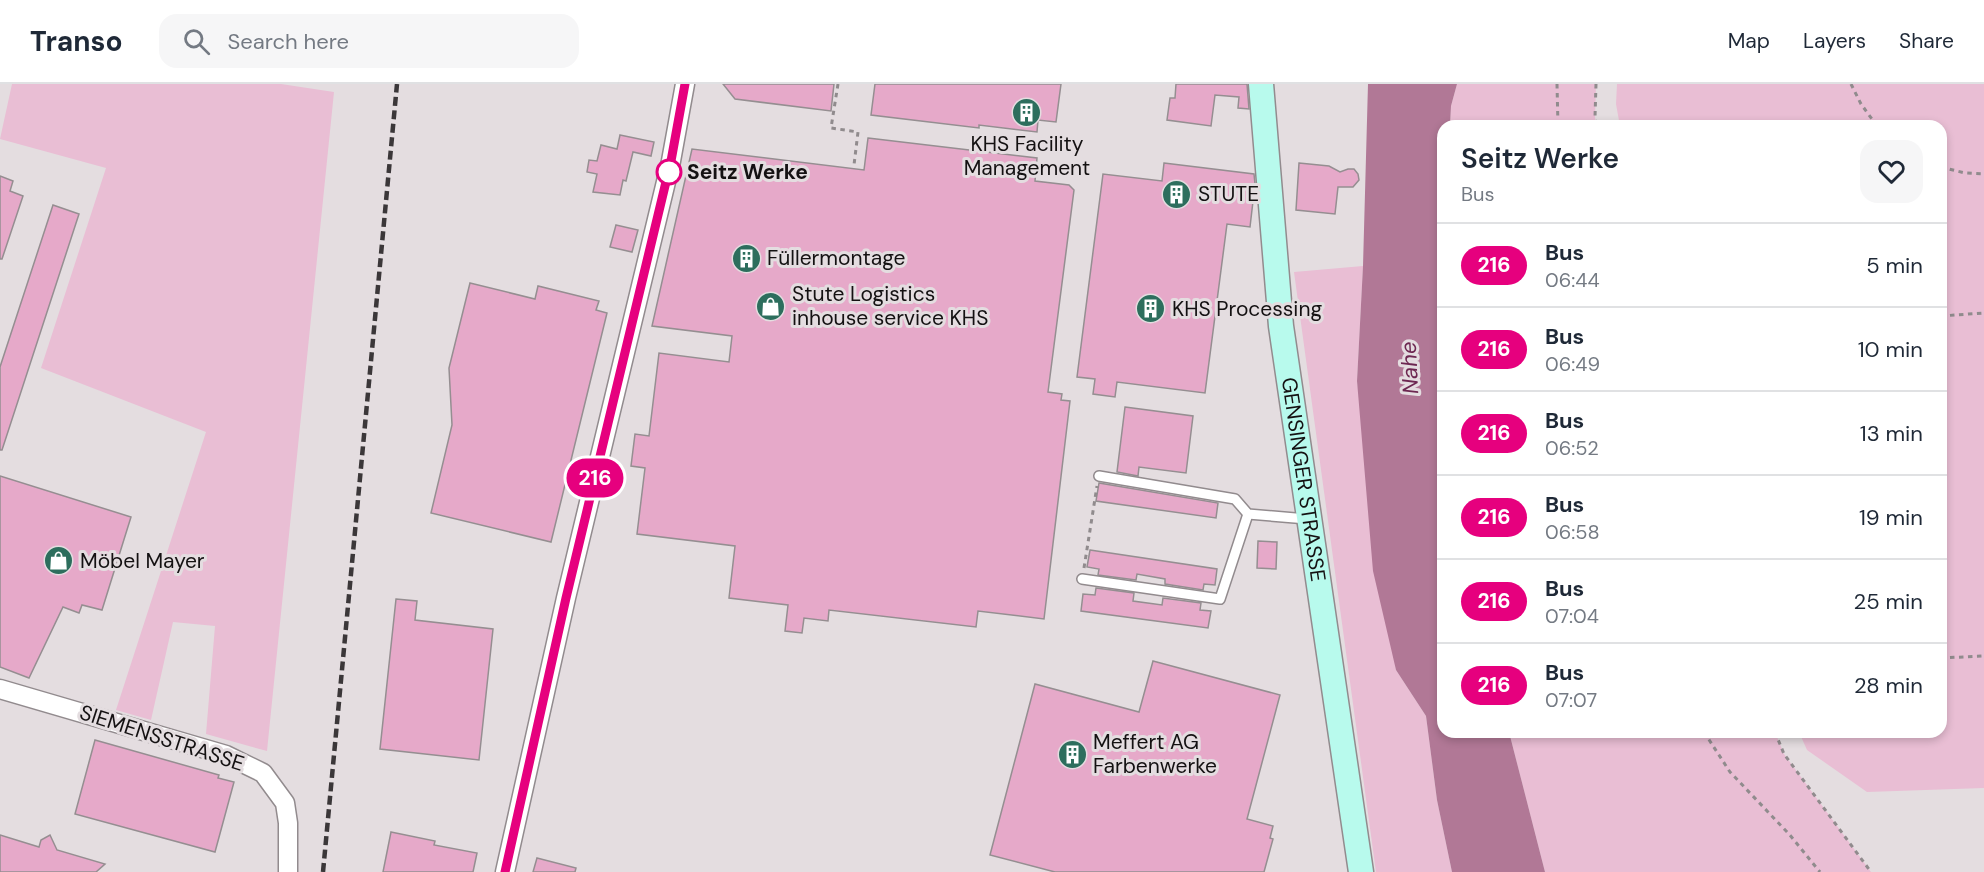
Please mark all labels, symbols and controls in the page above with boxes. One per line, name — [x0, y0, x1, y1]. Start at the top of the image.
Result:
search box — [159, 14, 579, 68]
text: Transo — [30, 23, 123, 60]
icon: search — [180, 25, 213, 58]
text: Search here — [228, 27, 349, 56]
text: Map — [1728, 27, 1770, 55]
text: Layers — [1803, 27, 1866, 55]
text: Share — [1899, 27, 1954, 55]
building icon: KHS Facility Management — [1011, 97, 1043, 129]
place label: KHS Facility Management — [964, 130, 1090, 182]
text: Seitz Werke — [1461, 140, 1619, 177]
button: heart — [1860, 140, 1923, 203]
place label: Seitz Werke — [687, 158, 808, 186]
marker: Seitz Werke — [656, 159, 682, 185]
building icon: STUTE — [1161, 178, 1193, 210]
place label: STUTE — [1198, 180, 1259, 208]
text: Bus — [1461, 181, 1495, 207]
text: Bus — [1545, 238, 1584, 267]
building icon: Füllermontage — [730, 242, 762, 274]
place label: Füllermontage — [767, 244, 906, 272]
text: 216 — [1477, 251, 1511, 279]
text: 5 min — [1866, 251, 1923, 280]
text: 06:44 — [1545, 267, 1600, 293]
place label: Stute Logistics inhouse service KHS — [792, 280, 988, 332]
shop icon: Stute Logistics inhouse service KHS — [755, 290, 787, 322]
building icon: KHS Processing — [1135, 293, 1167, 325]
place label: KHS Processing — [1172, 295, 1322, 323]
text: Bus — [1545, 322, 1584, 351]
text: 216 — [1477, 335, 1511, 363]
text: 10 min — [1858, 335, 1923, 364]
water label: Nahe — [1394, 341, 1425, 395]
text: 06:49 — [1545, 351, 1600, 377]
street label: GENSINGER STRASSE — [1275, 376, 1332, 584]
text: Bus — [1545, 406, 1584, 435]
text: 216 — [1477, 419, 1511, 447]
text: 13 min — [1860, 419, 1923, 448]
text: 06:52 — [1545, 435, 1599, 461]
line badge: 216 — [560, 458, 630, 498]
text: 216 — [578, 464, 612, 492]
text: Bus — [1545, 490, 1584, 519]
text: 216 — [1477, 503, 1511, 531]
text: 19 min — [1859, 503, 1923, 532]
text: 06:58 — [1545, 519, 1600, 545]
shop icon: Möbel Mayer — [43, 545, 75, 577]
place label: Möbel Mayer — [80, 547, 205, 575]
text: Bus — [1545, 574, 1584, 603]
text: 216 — [1477, 587, 1511, 615]
text: 25 min — [1854, 587, 1923, 616]
text: 07:04 — [1545, 603, 1599, 629]
text: Bus — [1545, 658, 1584, 687]
text: 216 — [1477, 671, 1511, 699]
text: 28 min — [1854, 671, 1923, 700]
text: 07:07 — [1545, 687, 1597, 713]
street label: SIEMENSSTRASSE — [76, 698, 248, 778]
place label: Meffert AG Farbenwerke — [1093, 728, 1217, 780]
building icon: Meffert AG Farbenwerke — [1056, 738, 1088, 770]

